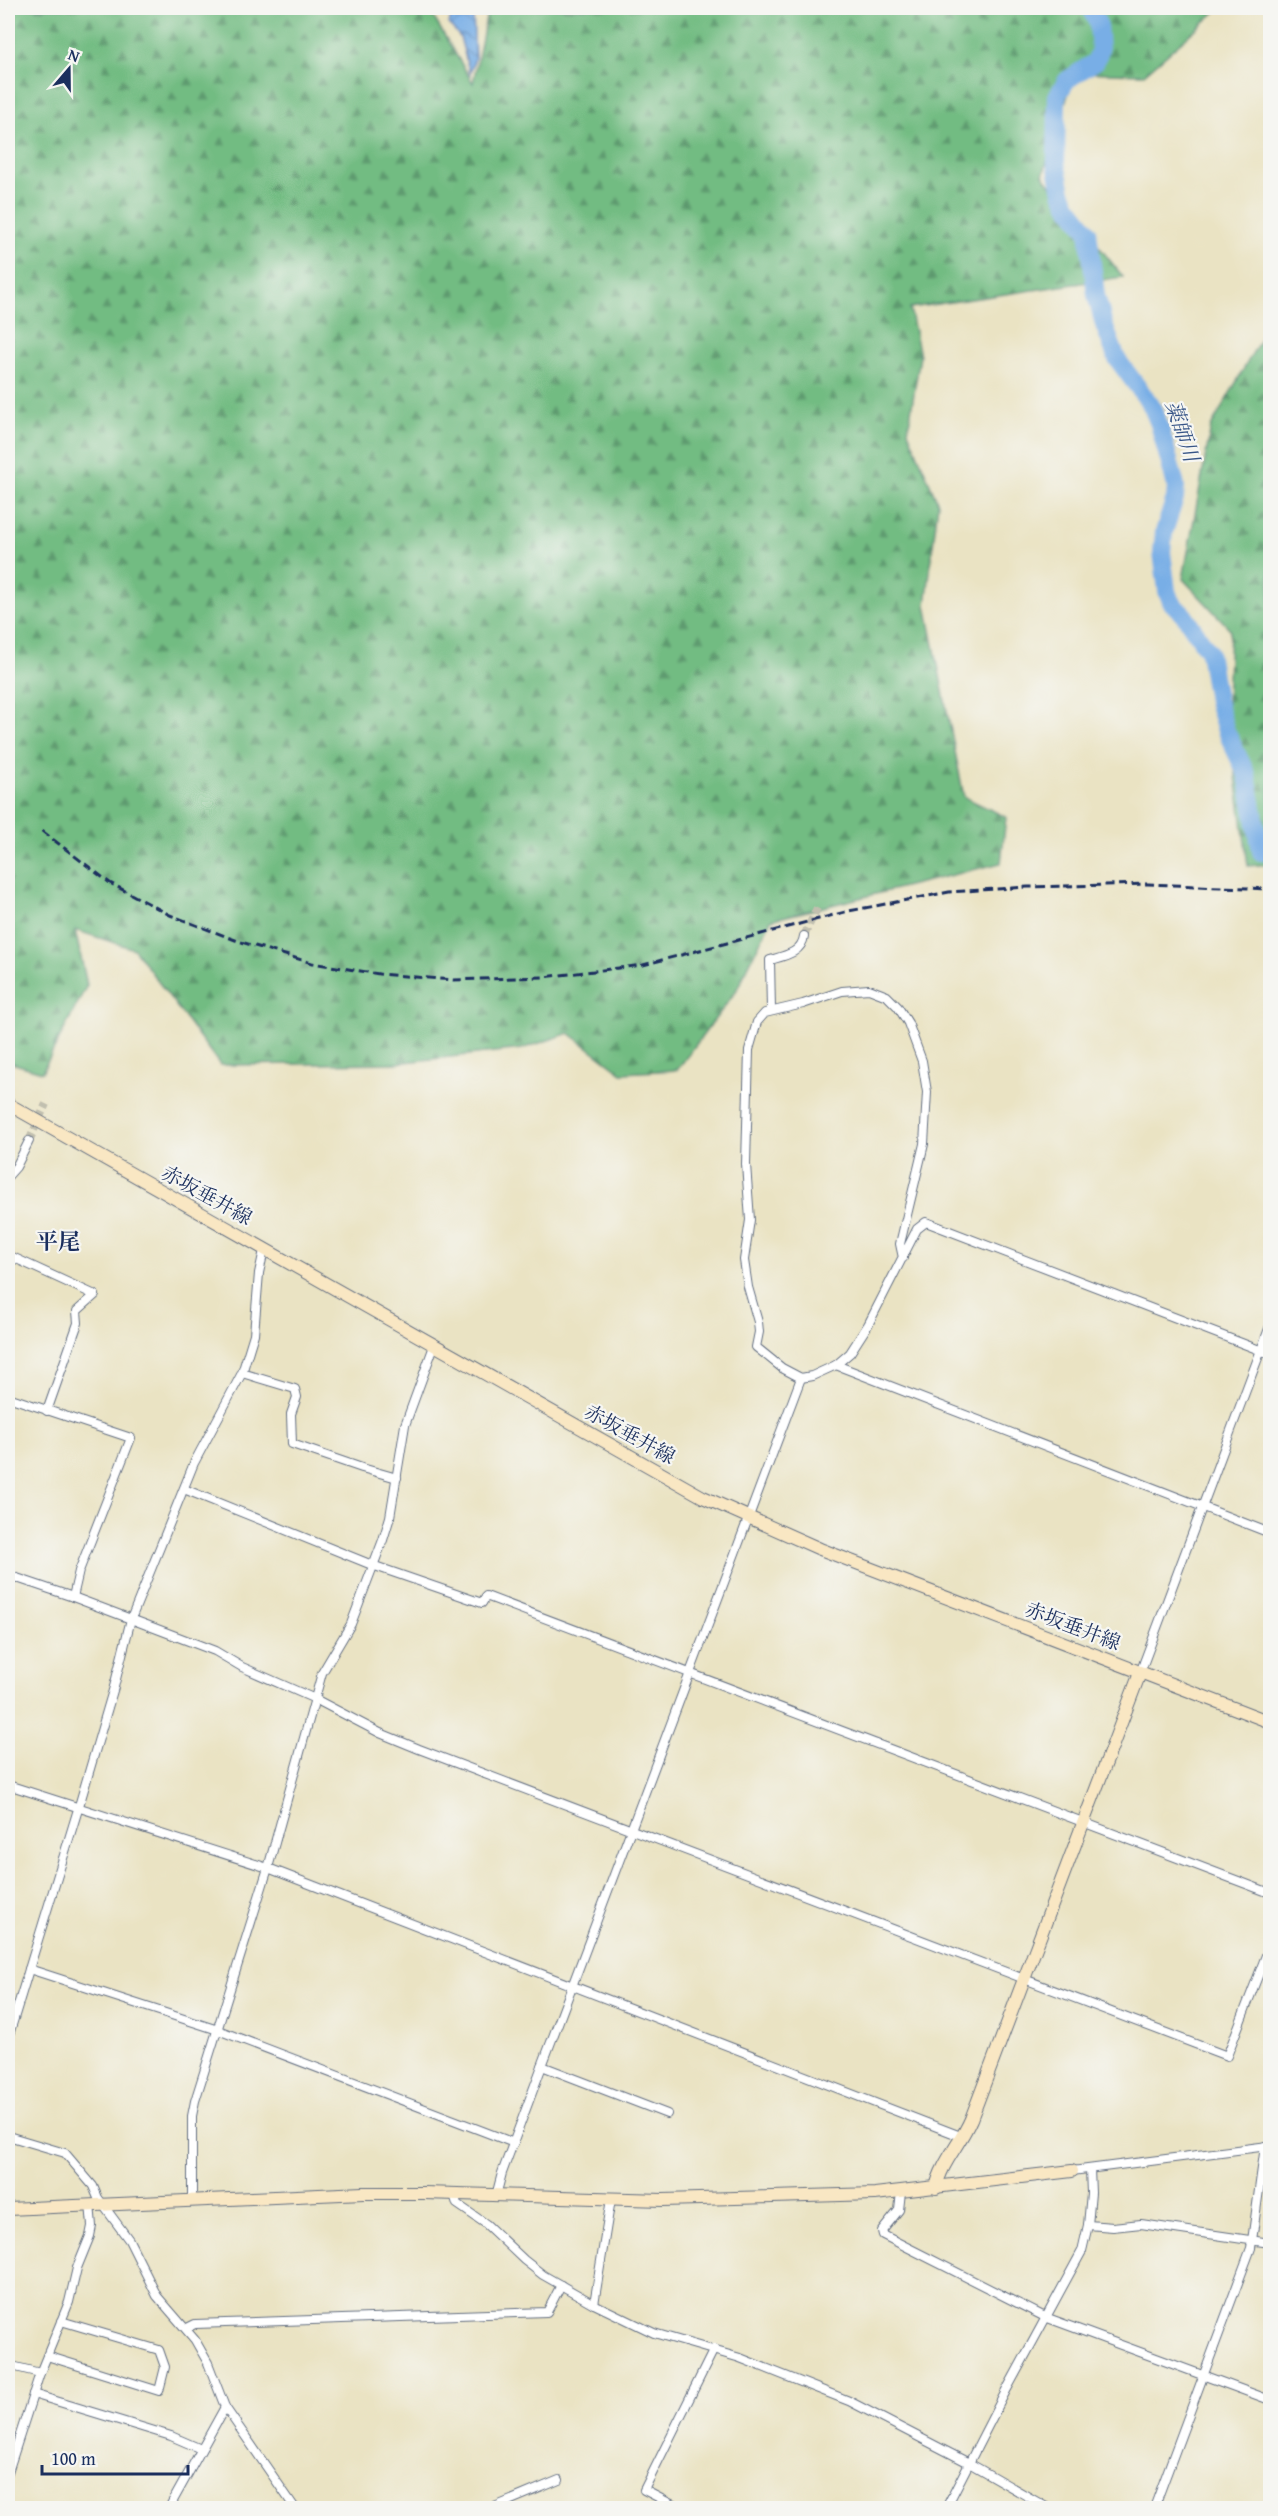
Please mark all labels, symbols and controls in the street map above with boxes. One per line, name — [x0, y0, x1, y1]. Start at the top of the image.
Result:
north arrow — [39, 39, 99, 99]
text: N — [65, 42, 84, 68]
water label: 薬師川 — [1158, 396, 1208, 468]
street label: 赤坂垂井線 — [156, 1158, 258, 1231]
district label: 平尾 — [36, 1225, 80, 1257]
street label: 赤坂垂井線 — [579, 1397, 681, 1470]
street label: 赤坂垂井線 — [1021, 1594, 1125, 1657]
scale bar — [42, 2438, 188, 2476]
text: 100 m — [51, 2445, 96, 2472]

